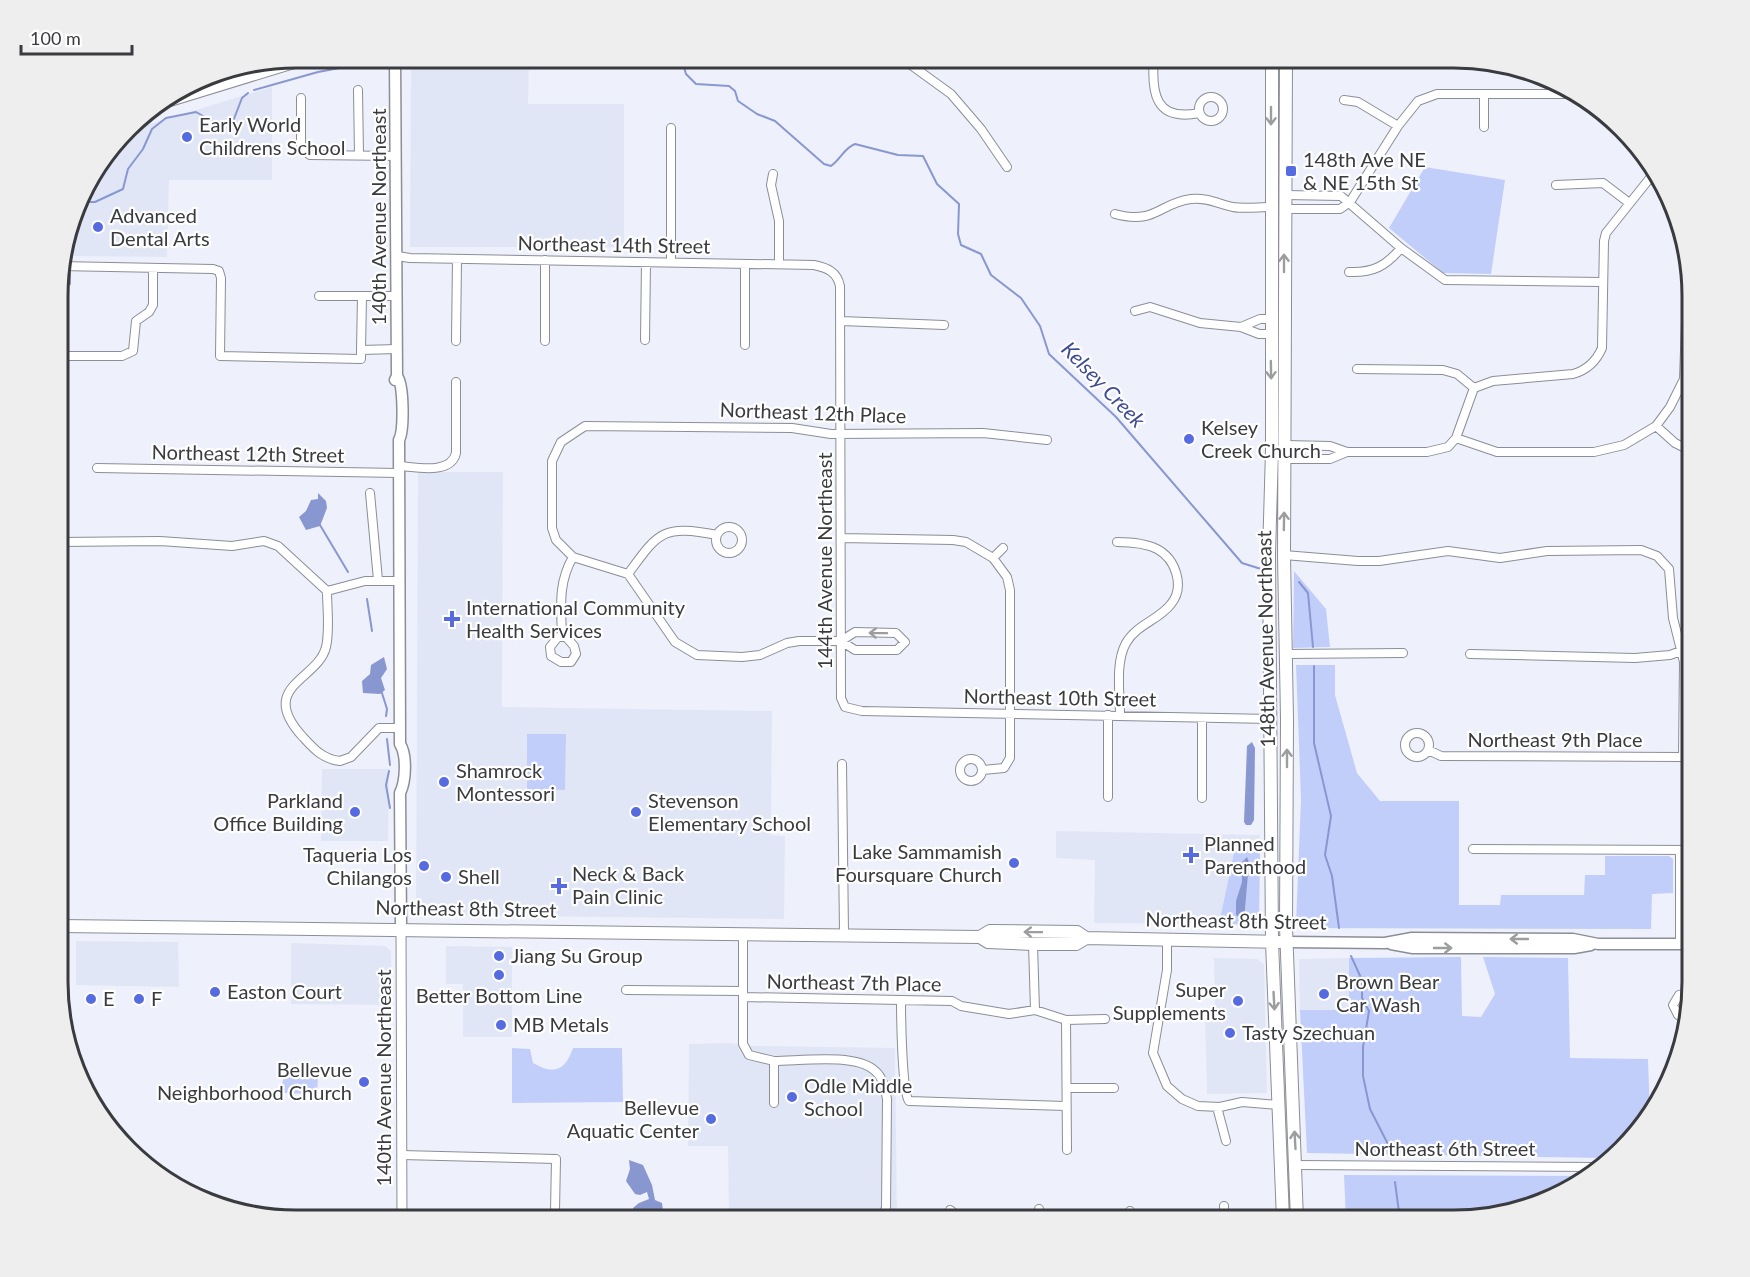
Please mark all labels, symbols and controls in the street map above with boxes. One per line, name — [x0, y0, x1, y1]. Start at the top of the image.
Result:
scale bar — [21, 18, 132, 56]
text: 100 m — [30, 27, 81, 49]
one-way arrow — [1265, 105, 1277, 125]
street label: 140th Avenue Northeast — [366, 108, 390, 326]
place label: Early World Childrens School — [199, 112, 346, 159]
marker: Early World Childrens School — [180, 130, 194, 144]
place label: 148th Ave NE & NE 15th St — [1303, 147, 1426, 194]
marker: 148th Ave NE & NE 15th St — [1284, 164, 1298, 178]
place label: Advanced Dental Arts — [110, 203, 210, 250]
marker: Advanced Dental Arts — [91, 220, 105, 234]
street label: Northeast 14th Street — [517, 230, 711, 258]
one-way arrow — [1278, 253, 1290, 273]
water label: Kelsey Creek — [1057, 336, 1152, 433]
one-way arrow — [1265, 360, 1277, 380]
street label: Northeast 12th Place — [719, 397, 907, 427]
place label: Kelsey Creek Church — [1201, 415, 1321, 462]
marker: Kelsey Creek Church — [1182, 432, 1196, 446]
street label: Northeast 12th Street — [151, 439, 345, 467]
street label: 144th Avenue Northeast — [812, 452, 836, 670]
one-way arrow — [1278, 511, 1290, 531]
street label: 148th Avenue Northeast — [1251, 530, 1279, 748]
place label: International Community Health Services — [466, 595, 686, 642]
marker: International Community Health Services — [443, 610, 461, 628]
one-way arrow — [868, 627, 888, 639]
street label: Northeast 10th Street — [963, 683, 1157, 711]
street label: Northeast 9th Place — [1468, 727, 1642, 751]
one-way arrow — [1281, 748, 1293, 768]
place label: Shamrock Montessori — [456, 758, 555, 805]
marker: Shamrock Montessori — [437, 775, 451, 789]
place label: Parkland Office Building — [213, 788, 343, 835]
place label: Stevenson Elementary School — [648, 788, 811, 835]
marker: Parkland Office Building — [348, 805, 362, 819]
marker: Stevenson Elementary School — [629, 805, 643, 819]
place label: Planned Parenthood — [1204, 831, 1306, 878]
place label: Lake Sammamish Foursquare Church — [835, 839, 1002, 886]
place label: Taqueria Los Chilangos — [303, 842, 412, 889]
marker: Planned Parenthood — [1182, 846, 1200, 864]
marker: Lake Sammamish Foursquare Church — [1007, 856, 1021, 870]
marker: Taqueria Los Chilangos — [417, 859, 431, 873]
place label: Neck & Back Pain Clinic — [572, 861, 685, 908]
place label: Shell — [458, 864, 500, 888]
marker: Shell — [439, 870, 453, 884]
marker: Neck & Back Pain Clinic — [550, 877, 568, 895]
street label: Northeast 8th Street — [375, 894, 557, 922]
street label: Northeast 8th Street — [1145, 906, 1327, 934]
one-way arrow — [1024, 926, 1044, 938]
one-way arrow — [1509, 933, 1529, 945]
one-way arrow — [1432, 942, 1452, 954]
place label: Jiang Su Group — [511, 943, 643, 967]
marker: Jiang Su Group — [492, 949, 506, 963]
marker: Better Bottom Line — [492, 968, 506, 982]
street label: Northeast 7th Place — [766, 968, 942, 996]
street label: 140th Avenue Northeast — [371, 969, 395, 1187]
place label: Brown Bear Car Wash — [1336, 969, 1440, 1016]
place label: Super Supplements — [1113, 977, 1227, 1024]
place label: Easton Court — [227, 979, 342, 1003]
place label: Better Bottom Line — [416, 983, 582, 1007]
marker: Easton Court — [208, 985, 222, 999]
place label: E — [103, 986, 115, 1010]
place label: F — [151, 986, 162, 1010]
marker: Brown Bear Car Wash — [1317, 987, 1331, 1001]
one-way arrow — [1268, 990, 1279, 1010]
marker: E — [84, 992, 98, 1006]
marker: F — [132, 992, 146, 1006]
marker: Super Supplements — [1231, 994, 1245, 1008]
place label: MB Metals — [513, 1012, 609, 1036]
marker: MB Metals — [494, 1018, 508, 1032]
place label: Tasty Szechuan — [1242, 1020, 1375, 1044]
marker: Tasty Szechuan — [1223, 1026, 1237, 1040]
place label: Bellevue Neighborhood Church — [157, 1057, 352, 1104]
place label: Odle Middle School — [804, 1073, 912, 1120]
marker: Bellevue Neighborhood Church — [357, 1075, 371, 1089]
marker: Odle Middle School — [785, 1090, 799, 1104]
place label: Bellevue Aquatic Center — [567, 1095, 700, 1142]
marker: Bellevue Aquatic Center — [704, 1112, 718, 1126]
one-way arrow — [1289, 1131, 1300, 1151]
street label: Northeast 6th Street — [1354, 1136, 1536, 1160]

